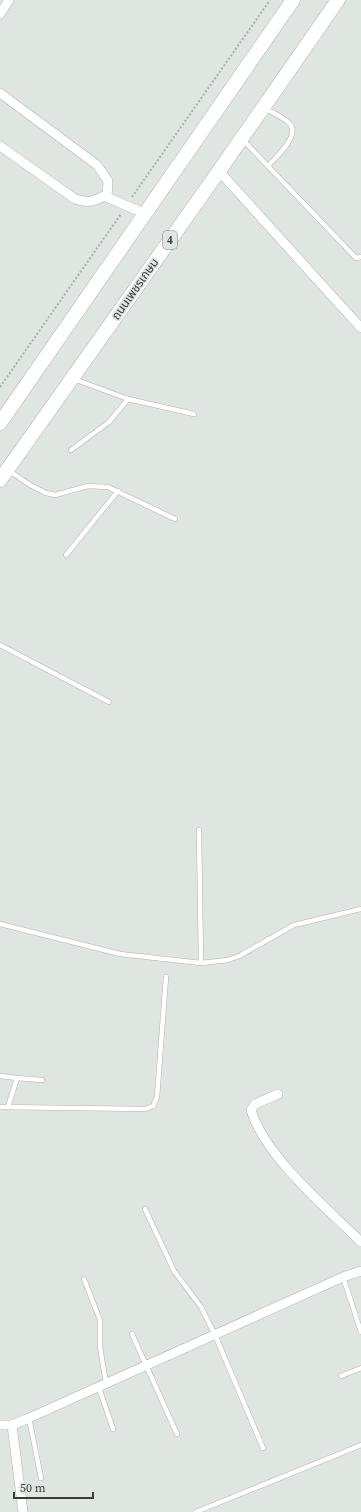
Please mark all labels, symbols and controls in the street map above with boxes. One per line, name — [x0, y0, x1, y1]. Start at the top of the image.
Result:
road number: 4 — [163, 231, 177, 249]
street label: ถนนเพชรเกษม — [108, 255, 162, 323]
scale bar — [14, 1474, 93, 1500]
text: 50 m — [20, 1480, 46, 1496]

